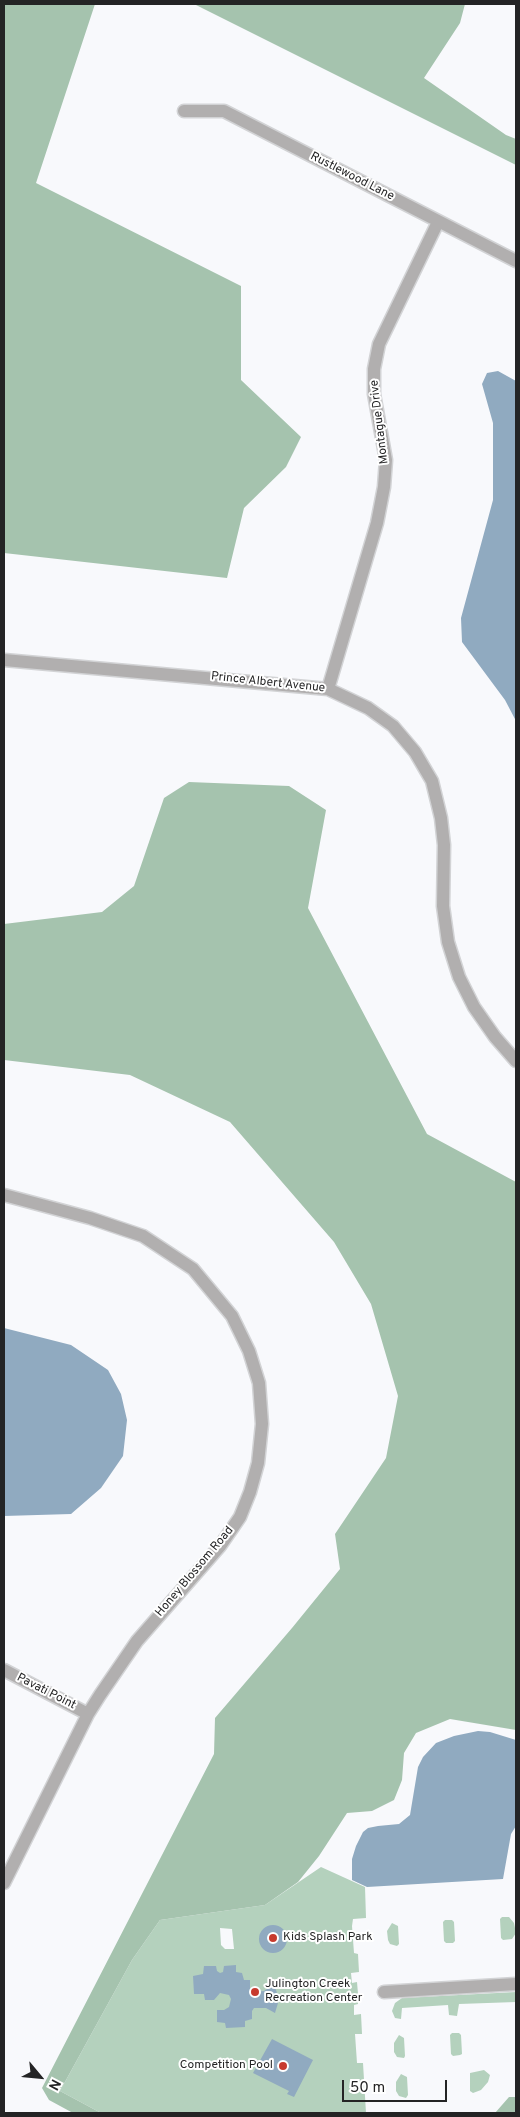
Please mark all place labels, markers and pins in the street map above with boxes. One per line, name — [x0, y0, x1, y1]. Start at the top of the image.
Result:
place label: Kids Splash Park — [283, 1931, 373, 1945]
marker: Kids Splash Park — [267, 1932, 279, 1944]
place label: Julington Creek Recreation Center — [265, 1978, 362, 2006]
marker: Julington Creek Recreation Center — [249, 1986, 261, 1998]
place label: Competition Pool — [180, 2059, 273, 2073]
marker: Competition Pool — [277, 2060, 289, 2072]

